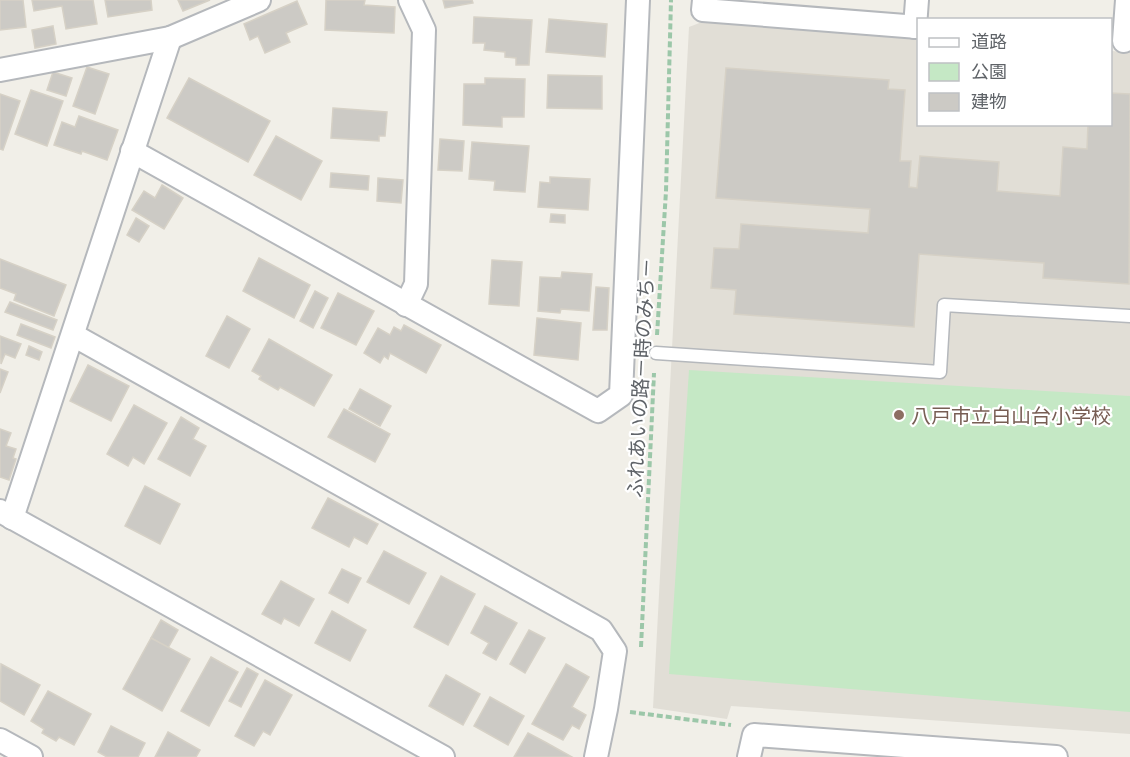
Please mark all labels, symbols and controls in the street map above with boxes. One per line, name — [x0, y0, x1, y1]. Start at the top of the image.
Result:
legend — [917, 18, 1112, 126]
text: 道路 — [971, 30, 1007, 52]
text: 公園 — [971, 60, 1007, 82]
text: 建物 — [971, 90, 1007, 112]
street label: ふれあいの路－時のみち－ — [622, 258, 658, 498]
place label: 八戸市立白山台小学校 — [911, 403, 1111, 427]
marker: 八戸市立白山台小学校 — [892, 408, 906, 422]

